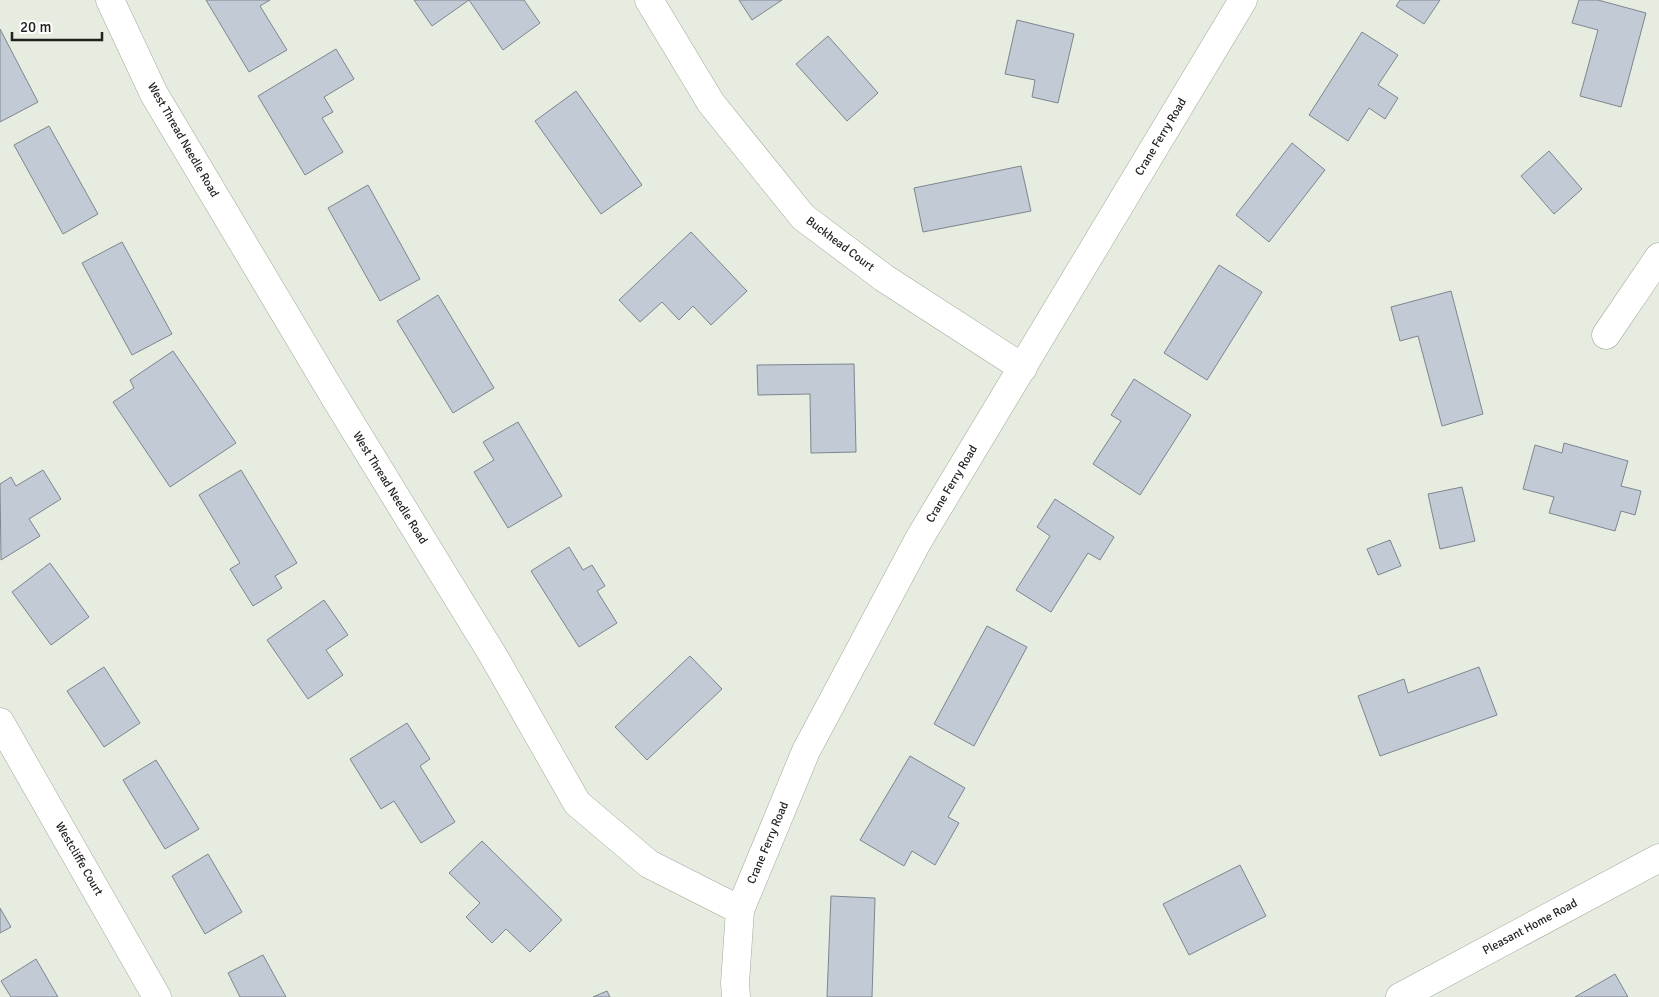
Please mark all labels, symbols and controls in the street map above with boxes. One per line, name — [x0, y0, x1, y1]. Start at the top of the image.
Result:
scale bar — [12, 10, 102, 42]
text: 20 m — [20, 18, 51, 36]
street label: West Thread Needle Road — [144, 80, 222, 200]
street label: Crane Ferry Road — [1132, 95, 1190, 179]
street label: Buckhead Court — [803, 213, 877, 275]
street label: West Thread Needle Road — [349, 429, 431, 547]
street label: Crane Ferry Road — [923, 442, 981, 526]
street label: Crane Ferry Road — [744, 800, 792, 886]
street label: Westcliffe Court — [52, 820, 106, 898]
street label: Pleasant Home Road — [1480, 896, 1580, 958]

